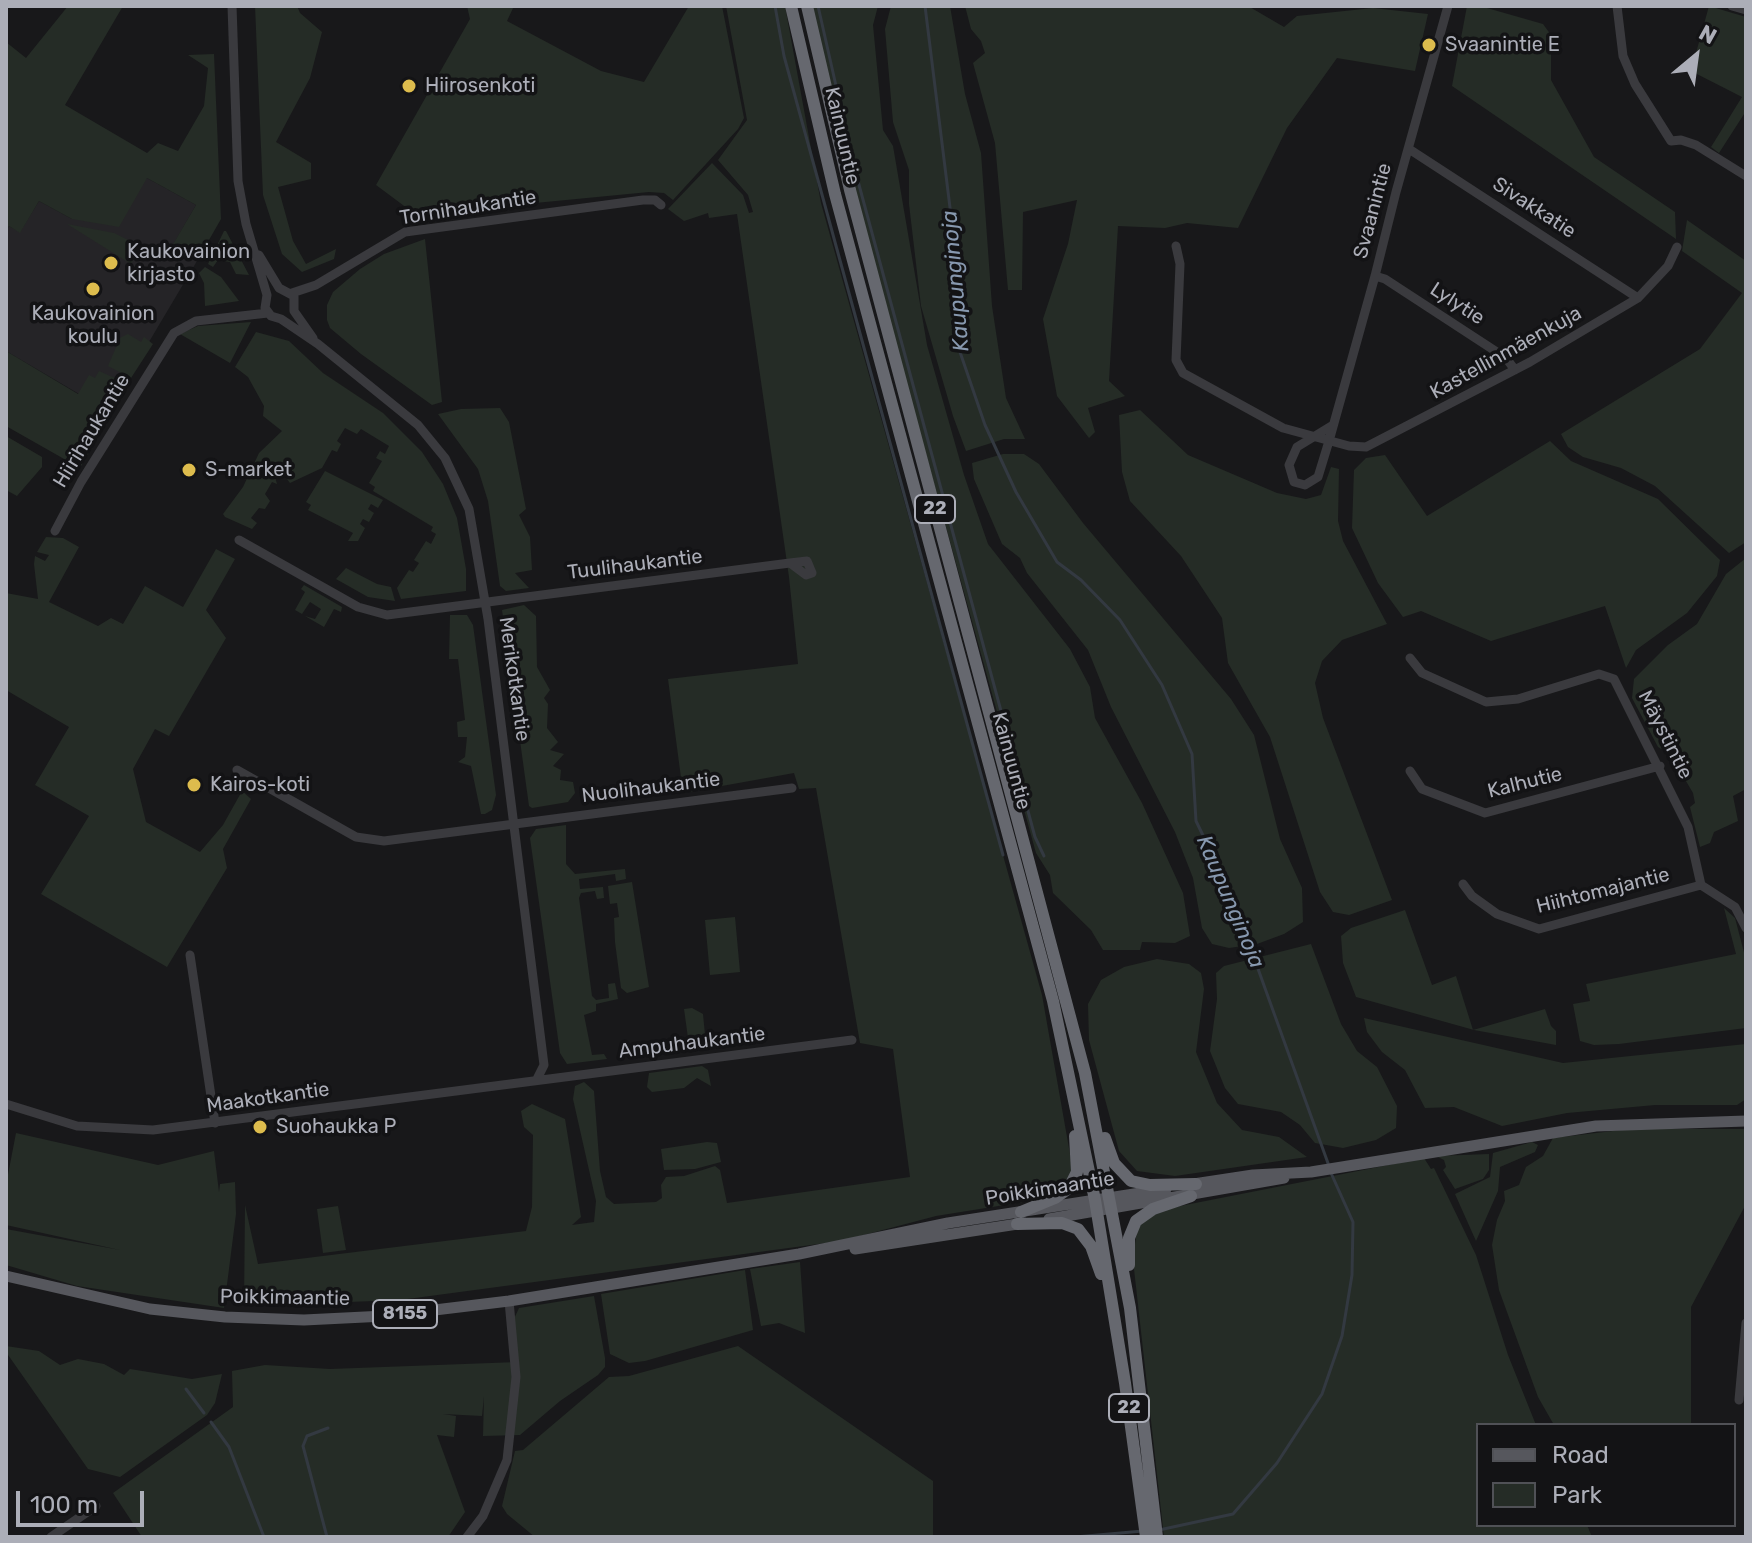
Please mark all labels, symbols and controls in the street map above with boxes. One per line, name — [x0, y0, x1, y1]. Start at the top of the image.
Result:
north arrow — [1656, 16, 1736, 96]
text: N — [1694, 19, 1721, 50]
place label: Svaanintie E — [1445, 33, 1560, 57]
marker: Svaanintie E — [1420, 36, 1438, 54]
place label: Hiirosenkoti — [425, 74, 535, 98]
marker: Hiirosenkoti — [400, 77, 418, 95]
street label: Kainuuntie — [819, 85, 865, 187]
street label: Svaanintie — [1349, 161, 1397, 261]
street label: Sivakkatie — [1488, 172, 1580, 244]
street label: Tornihaukantie — [398, 185, 538, 231]
water label: Kaupunginoja — [937, 209, 975, 353]
place label: Kaukovainion kirjasto — [127, 240, 250, 287]
marker: Kaukovainion kirjasto — [102, 254, 120, 272]
street label: Lylytie — [1425, 278, 1489, 330]
marker: Kaukovainion koulu — [84, 280, 102, 298]
street label: Kastellinmäenkuja — [1426, 301, 1586, 405]
place label: Kaukovainion koulu — [31, 302, 155, 349]
street label: Hiirihaukantie — [49, 370, 135, 492]
place label: S-market — [205, 458, 292, 482]
marker: S-market — [180, 461, 198, 479]
road number: 22 — [915, 495, 955, 523]
street label: Tuulihaukantie — [566, 545, 704, 585]
street label: Merikotkantie — [493, 615, 535, 743]
street label: Mäystintie — [1632, 687, 1698, 783]
street label: Kainuuntie — [986, 710, 1036, 812]
street label: Kalhutie — [1485, 762, 1565, 804]
street label: Nuolihaukantie — [580, 768, 722, 808]
place label: Kairos-koti — [210, 773, 310, 797]
marker: Kairos-koti — [185, 776, 203, 794]
water label: Kaupunginoja — [1190, 832, 1270, 972]
street label: Hiihtomajantie — [1534, 863, 1672, 919]
street label: Ampuhaukantie — [617, 1022, 767, 1064]
street label: Maakotkantie — [205, 1077, 331, 1119]
place label: Suohaukka P — [276, 1115, 396, 1139]
marker: Suohaukka P — [251, 1118, 269, 1136]
street label: Poikkimaantie — [984, 1167, 1116, 1211]
street label: Poikkimaantie — [220, 1285, 350, 1311]
road number: 8155 — [373, 1300, 437, 1328]
road number: 22 — [1109, 1394, 1149, 1422]
legend — [1476, 1423, 1736, 1527]
text: Road — [1552, 1441, 1609, 1469]
scale bar — [20, 1475, 148, 1525]
text: Park — [1552, 1481, 1602, 1509]
text: 100 m — [30, 1491, 98, 1519]

